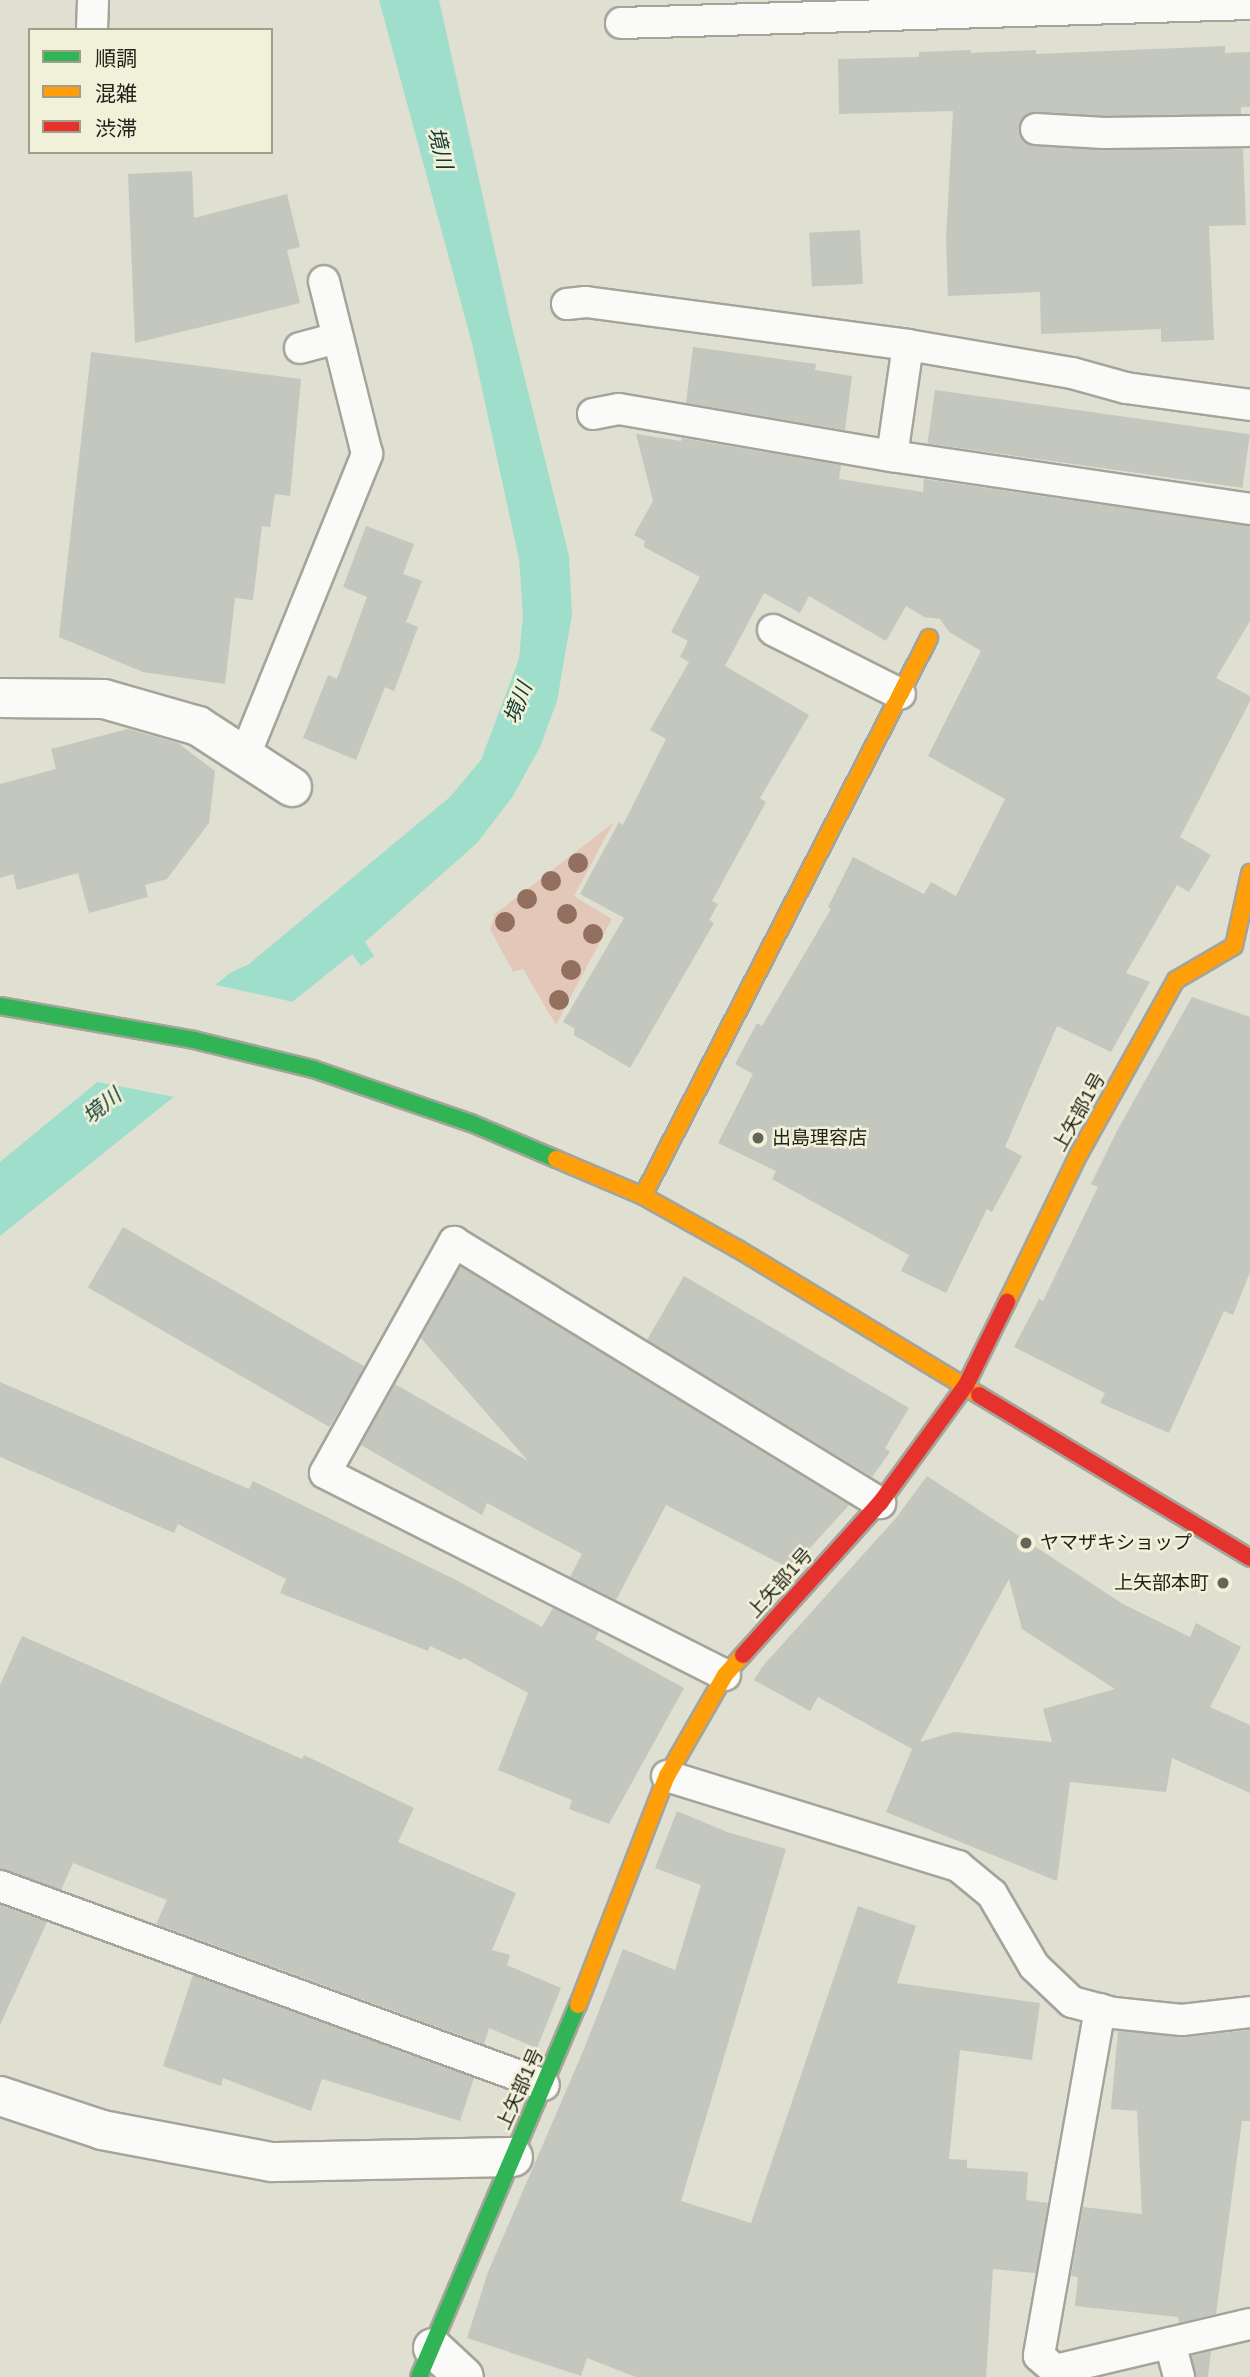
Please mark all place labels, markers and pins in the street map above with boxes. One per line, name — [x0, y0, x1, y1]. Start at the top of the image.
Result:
place label: 出島理容店 — [772, 1127, 867, 1149]
marker: 出島理容店 — [750, 1130, 766, 1146]
place label: ヤマザキショップ — [1040, 1532, 1192, 1554]
marker: ヤマザキショップ — [1018, 1535, 1034, 1551]
place label: 上矢部本町 — [1114, 1572, 1209, 1594]
marker: 上矢部本町 — [1215, 1575, 1231, 1591]

